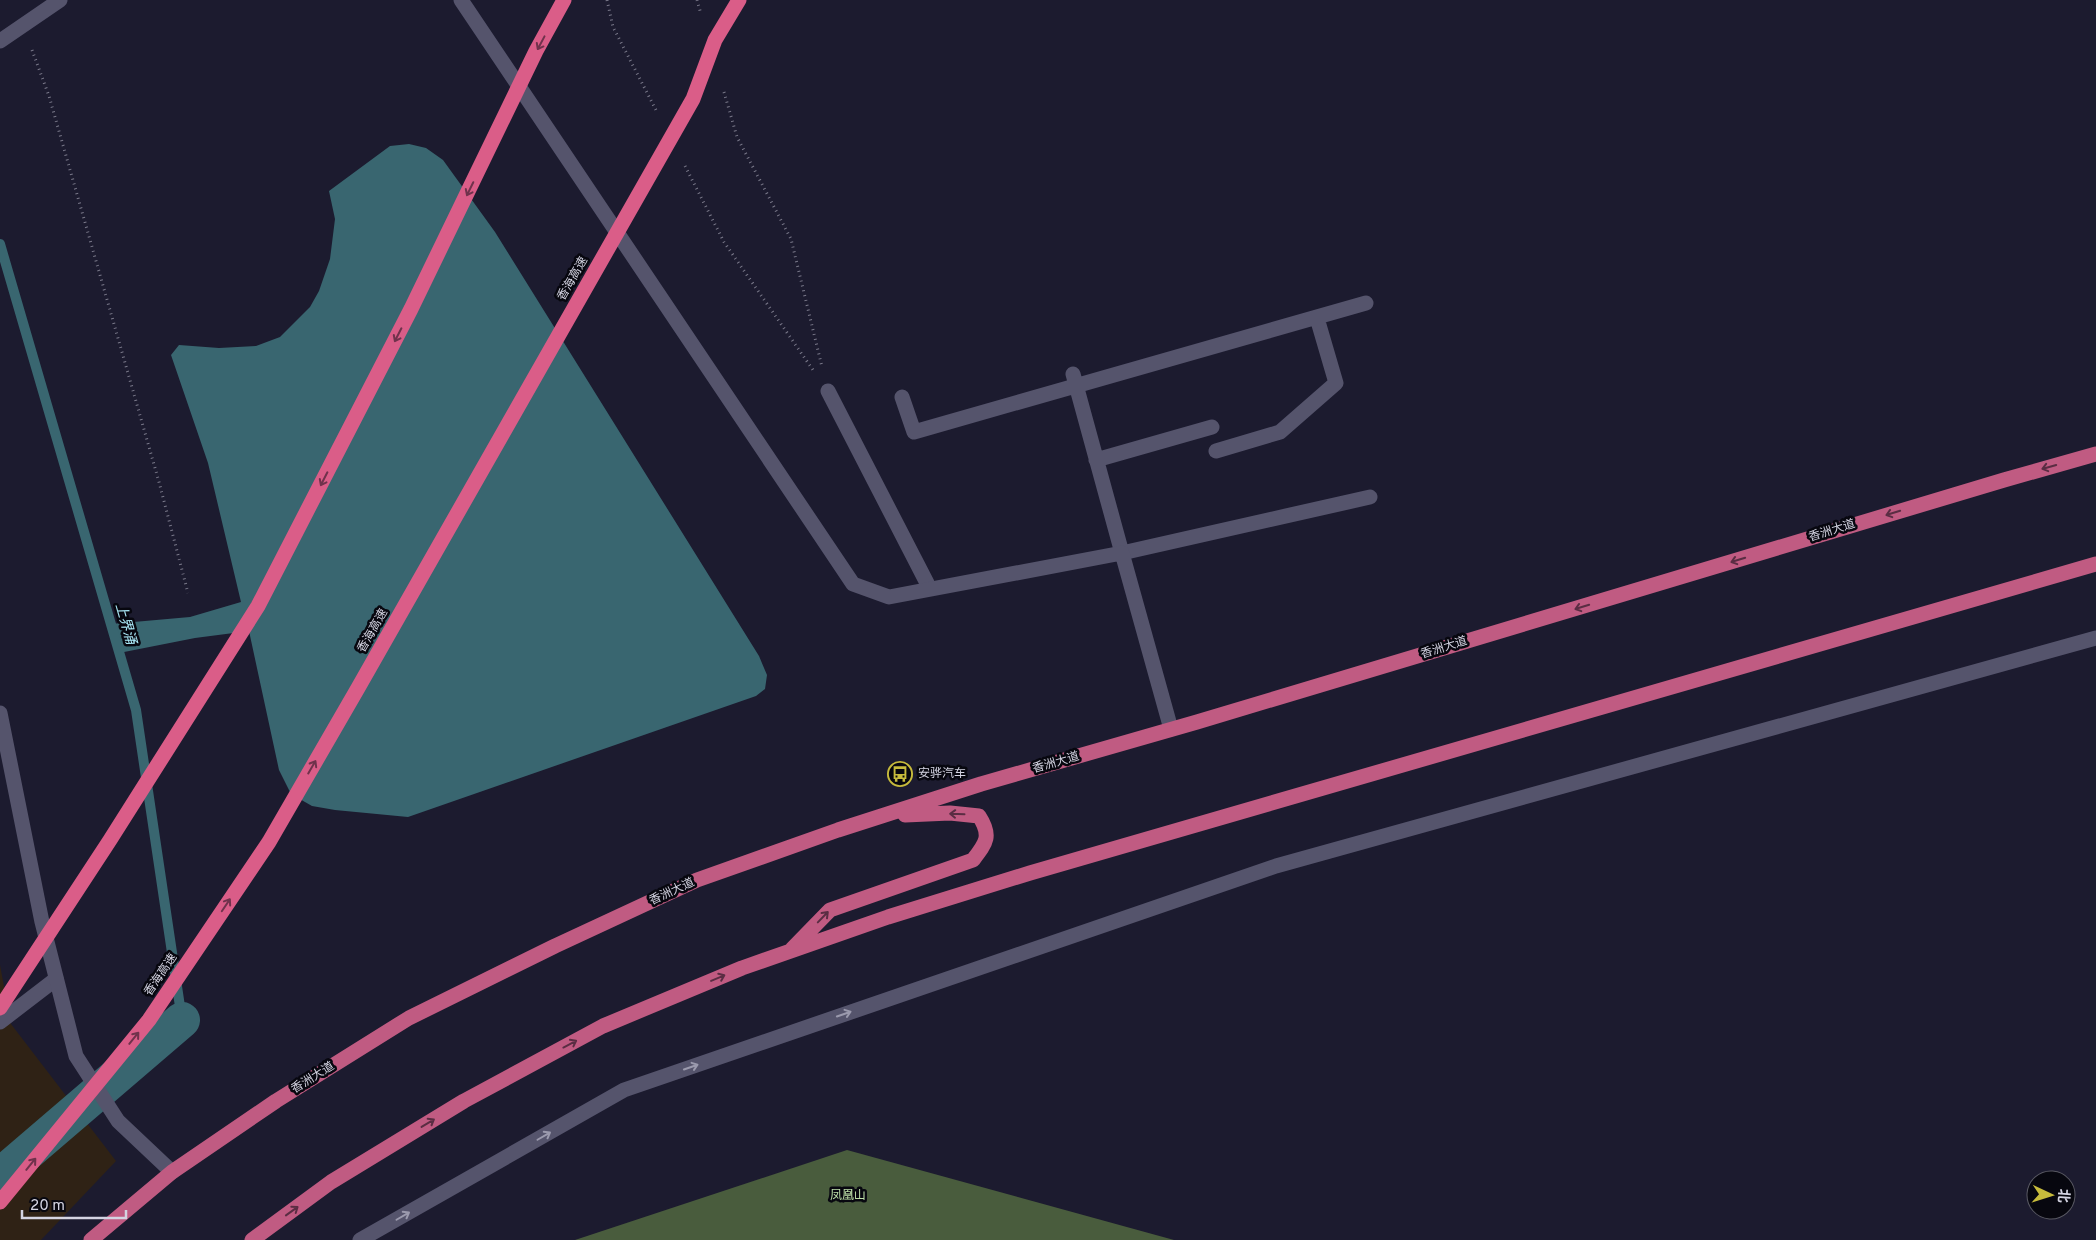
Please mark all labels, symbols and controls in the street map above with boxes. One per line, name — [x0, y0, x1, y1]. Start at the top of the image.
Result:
one-way arrow — [536, 35, 545, 50]
one-way arrow — [464, 181, 474, 196]
street label: 香海高速 — [554, 254, 592, 304]
one-way arrow — [393, 327, 403, 342]
one-way arrow — [2041, 463, 2057, 473]
one-way arrow — [319, 471, 328, 486]
one-way arrow — [1886, 509, 1902, 519]
street label: 香洲大道 — [1807, 516, 1857, 546]
one-way arrow — [1730, 555, 1746, 565]
water label: 上界涌 — [111, 601, 140, 648]
one-way arrow — [1574, 602, 1590, 612]
street label: 香海高速 — [354, 606, 392, 656]
street label: 香洲大道 — [1419, 633, 1469, 663]
street label: 香洲大道 — [1031, 749, 1081, 777]
one-way arrow — [308, 760, 318, 775]
bus stop icon: 安骅汽车 — [887, 761, 913, 787]
place label: 安骅汽车 — [918, 766, 966, 782]
one-way arrow — [950, 809, 966, 818]
street label: 香洲大道 — [647, 875, 697, 909]
one-way arrow — [221, 898, 231, 912]
one-way arrow — [817, 910, 829, 923]
street label: 香海高速 — [141, 951, 181, 999]
one-way arrow — [710, 973, 725, 982]
one-way arrow — [836, 1009, 852, 1019]
one-way arrow — [128, 1032, 139, 1045]
one-way arrow — [562, 1039, 577, 1049]
street label: 香洲大道 — [288, 1058, 338, 1098]
one-way arrow — [682, 1062, 698, 1071]
one-way arrow — [420, 1118, 434, 1128]
one-way arrow — [537, 1130, 551, 1140]
one-way arrow — [25, 1158, 36, 1171]
north arrow — [2026, 1170, 2076, 1220]
scale bar — [22, 1188, 126, 1220]
park label: 凤凰山 — [830, 1188, 866, 1204]
text: 北 — [2054, 1188, 2071, 1203]
text: 20 m — [30, 1197, 65, 1216]
one-way arrow — [284, 1206, 298, 1216]
one-way arrow — [395, 1211, 410, 1221]

